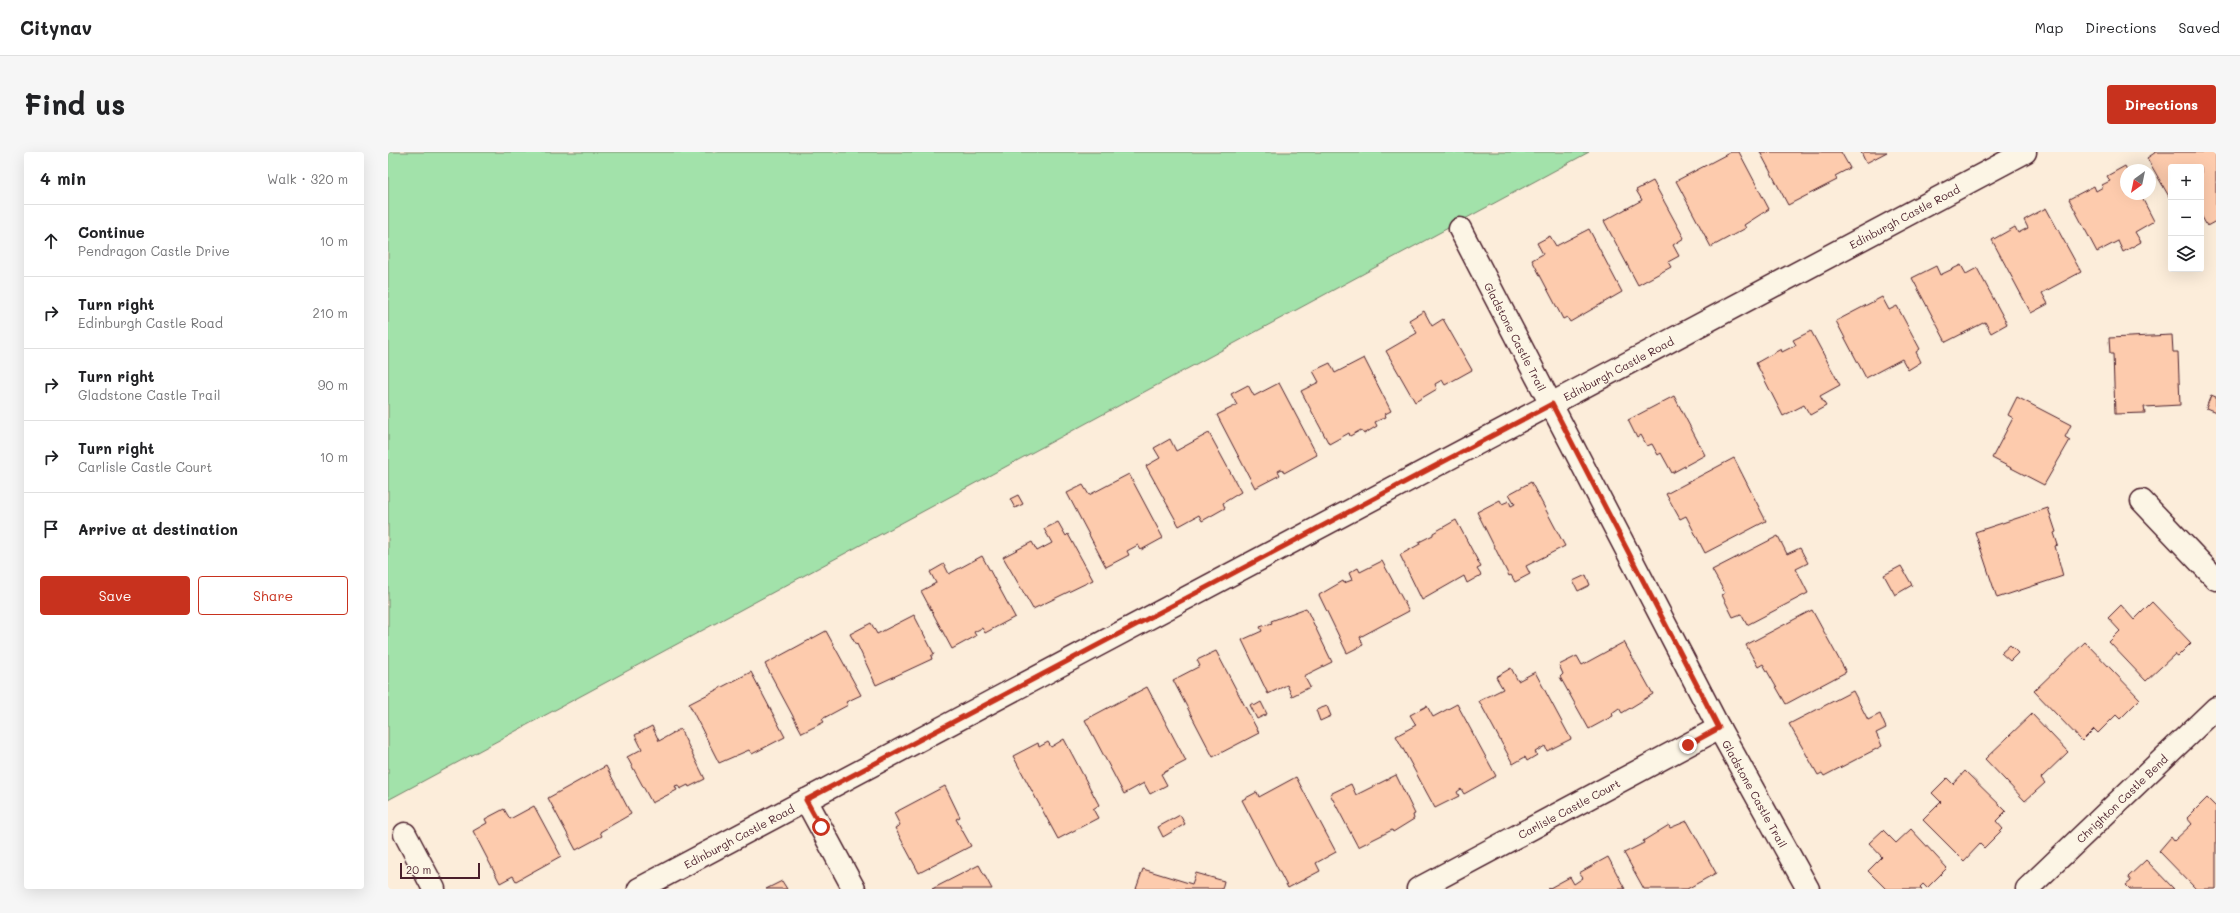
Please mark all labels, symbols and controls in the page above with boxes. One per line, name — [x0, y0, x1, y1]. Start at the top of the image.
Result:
text: Citynav — [20, 15, 92, 40]
text: Map — [2035, 18, 2063, 37]
text: Directions — [2085, 18, 2156, 37]
text: Saved — [2178, 18, 2220, 37]
button: Directions — [2107, 85, 2216, 124]
text: Find us — [24, 86, 125, 122]
north arrow — [2120, 164, 2156, 200]
map controls — [2168, 164, 2204, 272]
button: + — [2168, 164, 2204, 200]
text: 4 min — [40, 167, 86, 189]
text: Walk · 320 m — [267, 170, 348, 187]
street label: Edinburgh Castle Road — [1846, 181, 1962, 252]
button: − — [2168, 200, 2204, 236]
text: Continue — [78, 222, 145, 242]
icon: ahead — [40, 230, 62, 252]
text: 10 m — [320, 232, 348, 249]
button: layers — [2168, 236, 2204, 272]
text: Pendragon Castle Drive — [78, 242, 230, 259]
street label: Gladstone Castle Trail — [1481, 279, 1550, 393]
text: Turn right — [78, 294, 155, 314]
icon: right — [40, 302, 62, 324]
text: 210 m — [312, 304, 348, 321]
text: Edinburgh Castle Road — [78, 314, 223, 331]
street label: Edinburgh Castle Road — [1560, 333, 1676, 404]
text: Turn right — [78, 366, 155, 386]
icon: right — [40, 374, 62, 396]
text: 90 m — [318, 376, 348, 393]
text: Gladstone Castle Trail — [78, 386, 220, 403]
text: Turn right — [78, 438, 155, 458]
icon: right — [40, 446, 62, 468]
text: 10 m — [320, 448, 348, 465]
text: Carlisle Castle Court — [78, 458, 212, 475]
icon: arrive — [40, 518, 62, 540]
text: Arrive at destination — [78, 519, 238, 539]
button: Save — [40, 576, 190, 615]
button: Share — [198, 576, 348, 615]
route end — [1679, 736, 1697, 754]
street label: Gladstone Castle Trail — [1719, 737, 1791, 850]
street label: Chrighton Castle Bend — [2073, 751, 2171, 846]
street label: Carlisle Castle Court — [1515, 775, 1623, 842]
street label: Edinburgh Castle Road — [681, 800, 797, 871]
route start — [812, 818, 830, 836]
scale bar — [400, 861, 480, 880]
text: 20 m — [406, 862, 431, 877]

